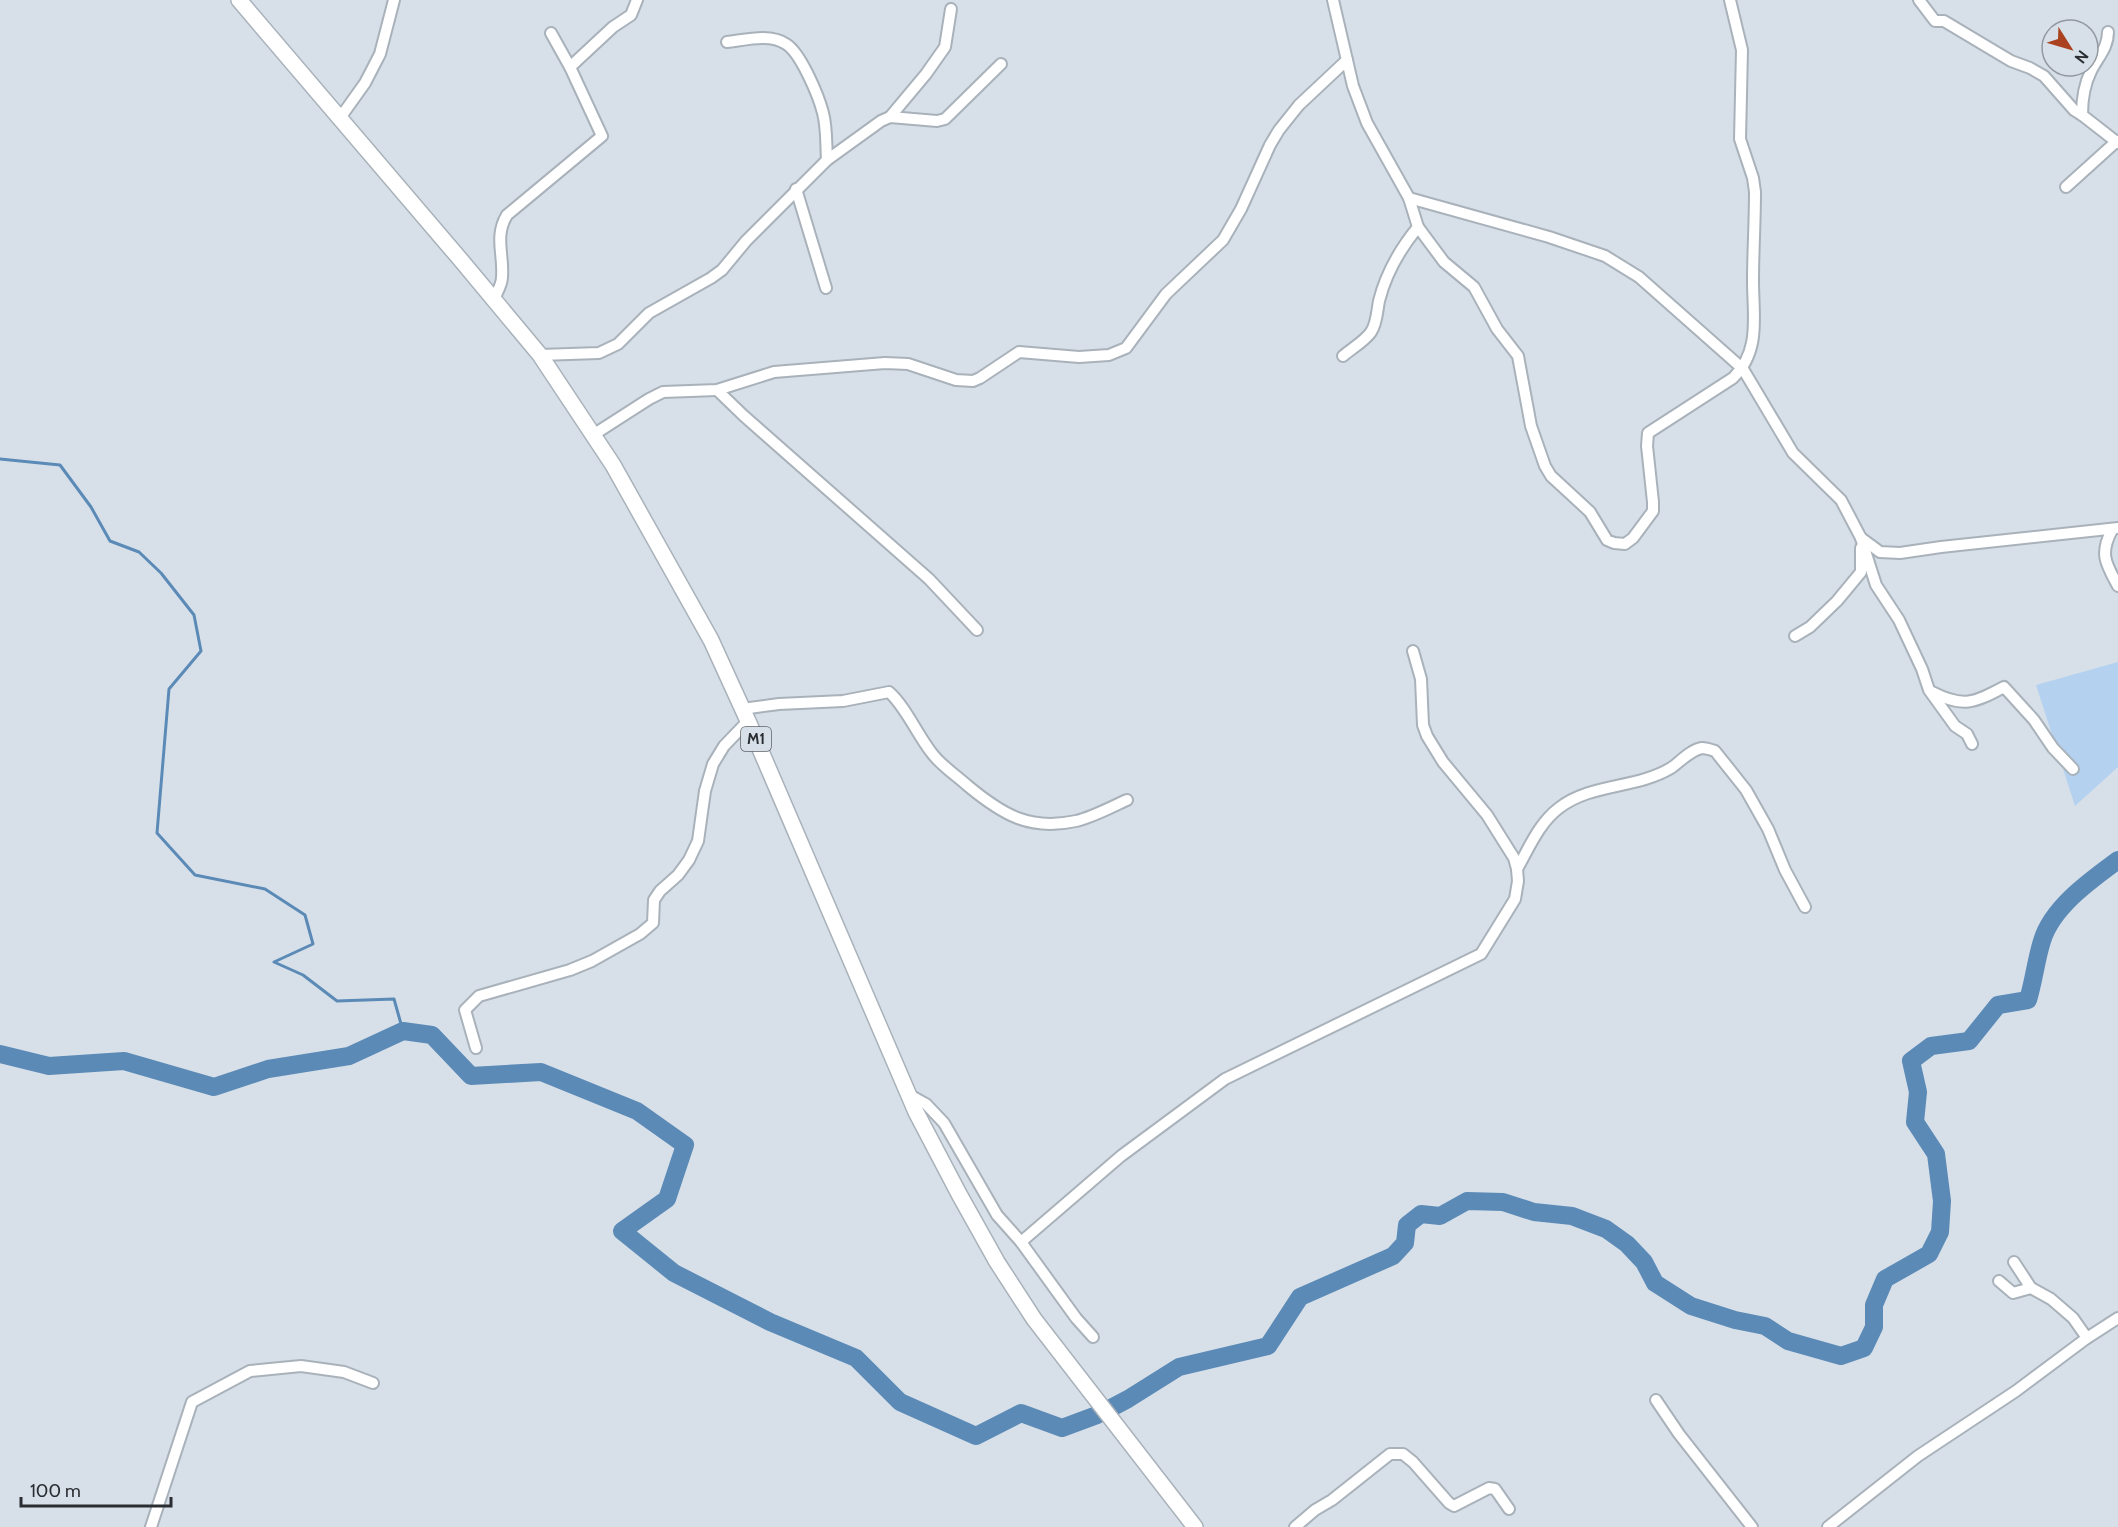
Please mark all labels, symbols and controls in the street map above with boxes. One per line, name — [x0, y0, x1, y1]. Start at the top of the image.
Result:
north arrow — [2040, 18, 2100, 78]
text: N — [2071, 46, 2093, 67]
road number: M1 — [741, 727, 771, 751]
scale bar — [21, 1470, 171, 1508]
text: 100 m — [30, 1480, 81, 1502]

